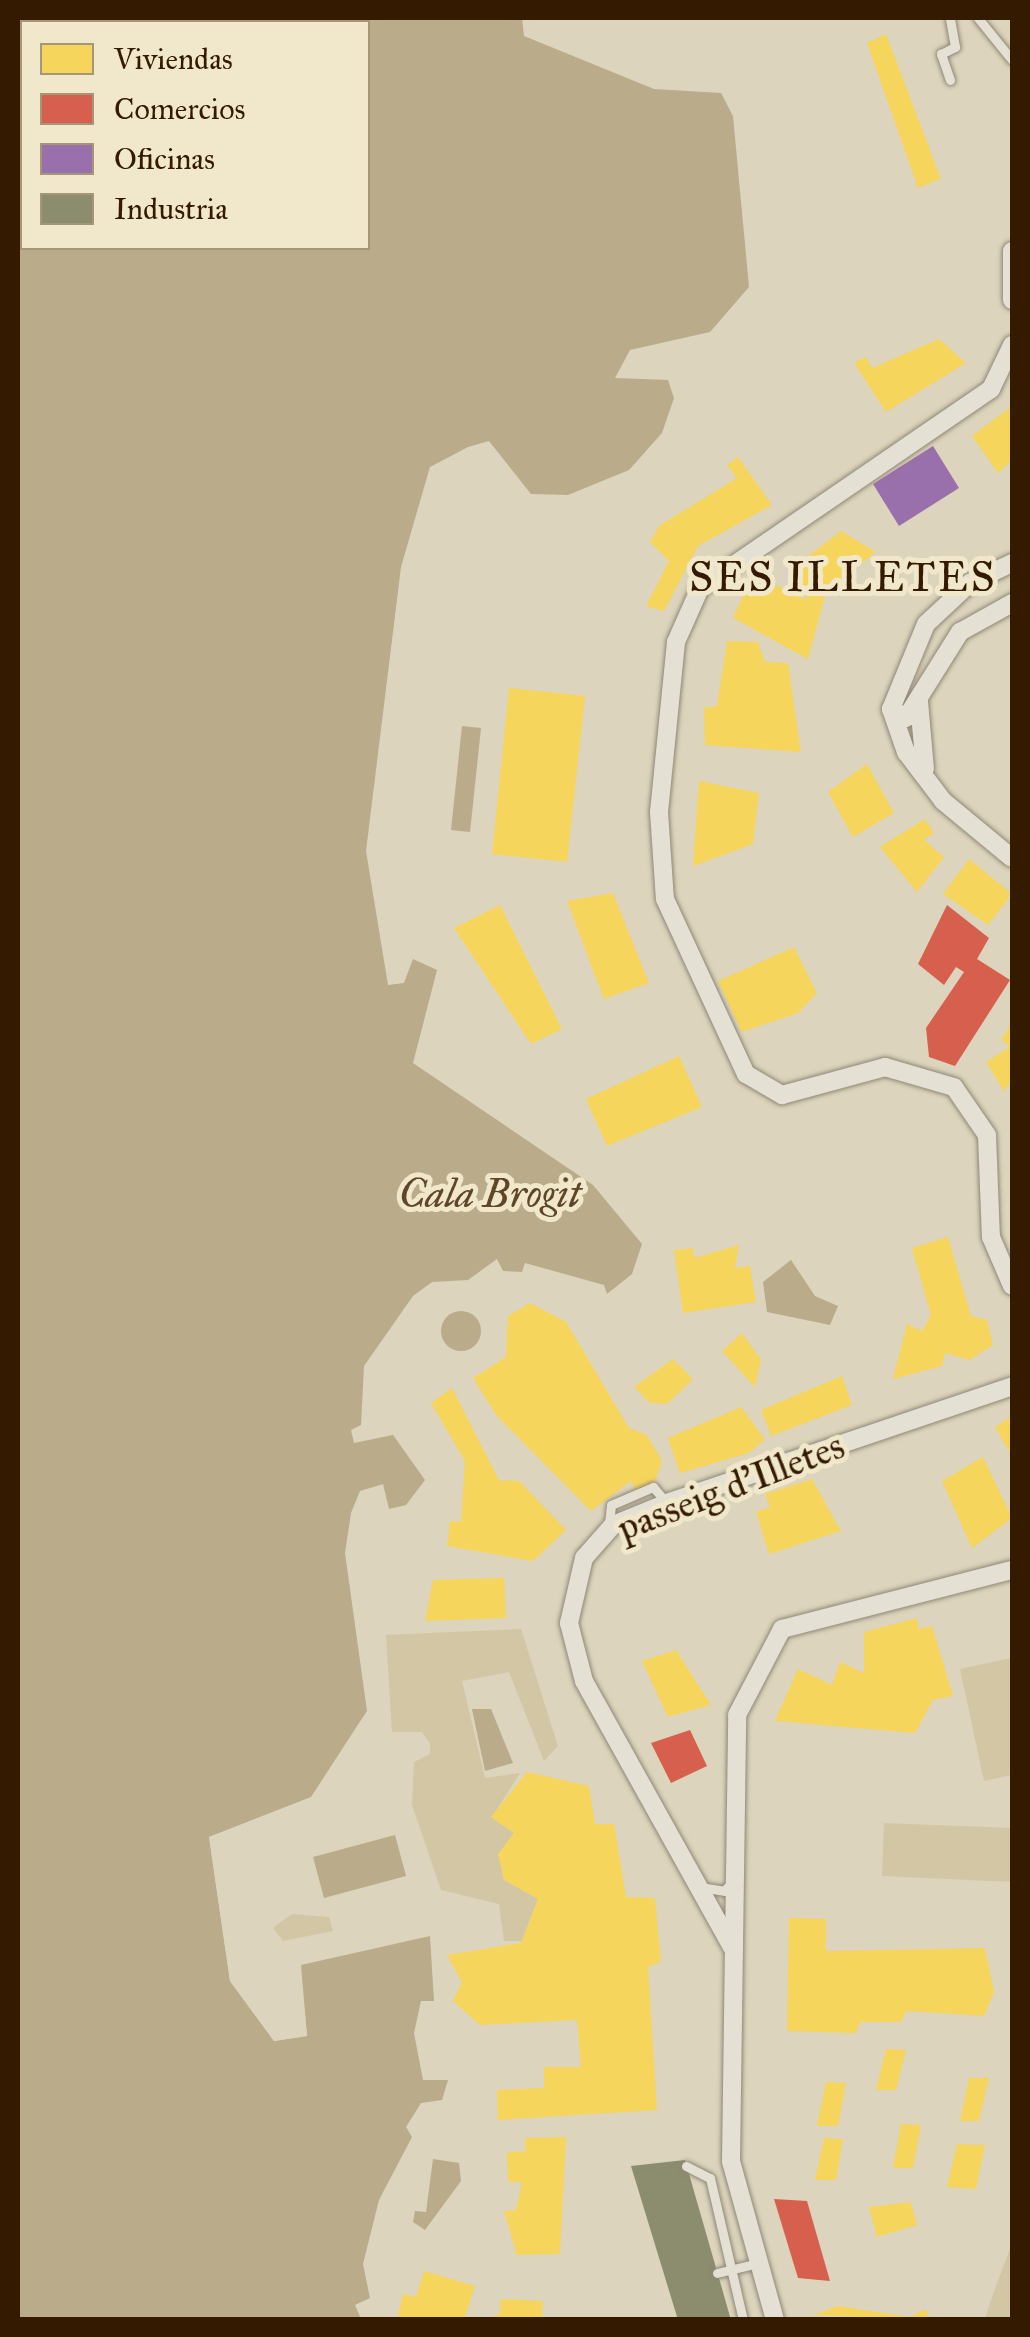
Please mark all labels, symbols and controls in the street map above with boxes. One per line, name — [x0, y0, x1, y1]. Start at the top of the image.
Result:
legend — [20, 20, 370, 250]
text: Viviendas — [114, 41, 233, 77]
text: Comercios — [114, 91, 245, 127]
text: Oficinas — [114, 141, 215, 177]
text: Industria — [114, 191, 228, 227]
district label: SES ILLETES — [689, 552, 997, 602]
water label: Cala Brogit — [399, 1170, 581, 1218]
street label: passeig d'Illetes — [611, 1423, 851, 1551]

